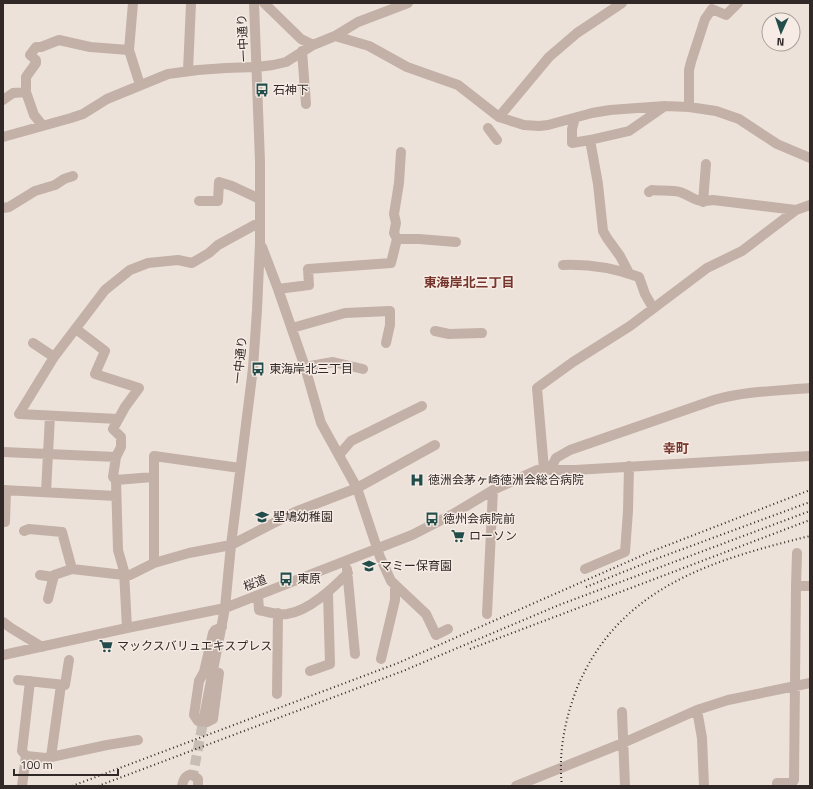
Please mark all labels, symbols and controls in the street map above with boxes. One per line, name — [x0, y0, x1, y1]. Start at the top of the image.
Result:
north arrow — [761, 12, 801, 52]
street label: 一中通り — [232, 14, 253, 62]
text: N — [776, 34, 785, 50]
place label: 石神下 — [273, 80, 309, 99]
bus stop icon: 石神下 — [254, 82, 270, 98]
district label: 東海岸北三丁目 — [423, 272, 515, 292]
street label: 一中通り — [228, 335, 251, 385]
place label: 東海岸北三丁目 — [269, 359, 353, 378]
bus stop icon: 東海岸北三丁目 — [250, 361, 266, 377]
district label: 幸町 — [663, 438, 689, 458]
place label: 徳洲会茅ヶ崎徳洲会総合病院 — [428, 470, 584, 489]
hospital icon: 徳洲会茅ヶ崎徳洲会総合病院 — [409, 472, 425, 488]
place label: 聖鳩幼稚園 — [273, 507, 333, 526]
school or university icon: 聖鳩幼稚園 — [254, 509, 270, 525]
place label: 徳州会病院前 — [443, 509, 515, 528]
bus stop icon: 徳州会病院前 — [424, 511, 440, 527]
place label: ローソン — [469, 526, 517, 545]
supermarket icon: ローソン — [450, 528, 466, 544]
place label: マミー保育園 — [380, 556, 452, 575]
school or university icon: マミー保育園 — [361, 558, 377, 574]
street label: 桜道 — [240, 569, 269, 596]
place label: 東原 — [297, 569, 321, 588]
bus stop icon: 東原 — [278, 571, 294, 587]
place label: マックスバリュエキスプレス — [117, 636, 272, 655]
supermarket icon: マックスバリュエキスプレス — [98, 638, 114, 654]
scale bar — [14, 751, 118, 777]
text: 100 m — [20, 755, 53, 774]

